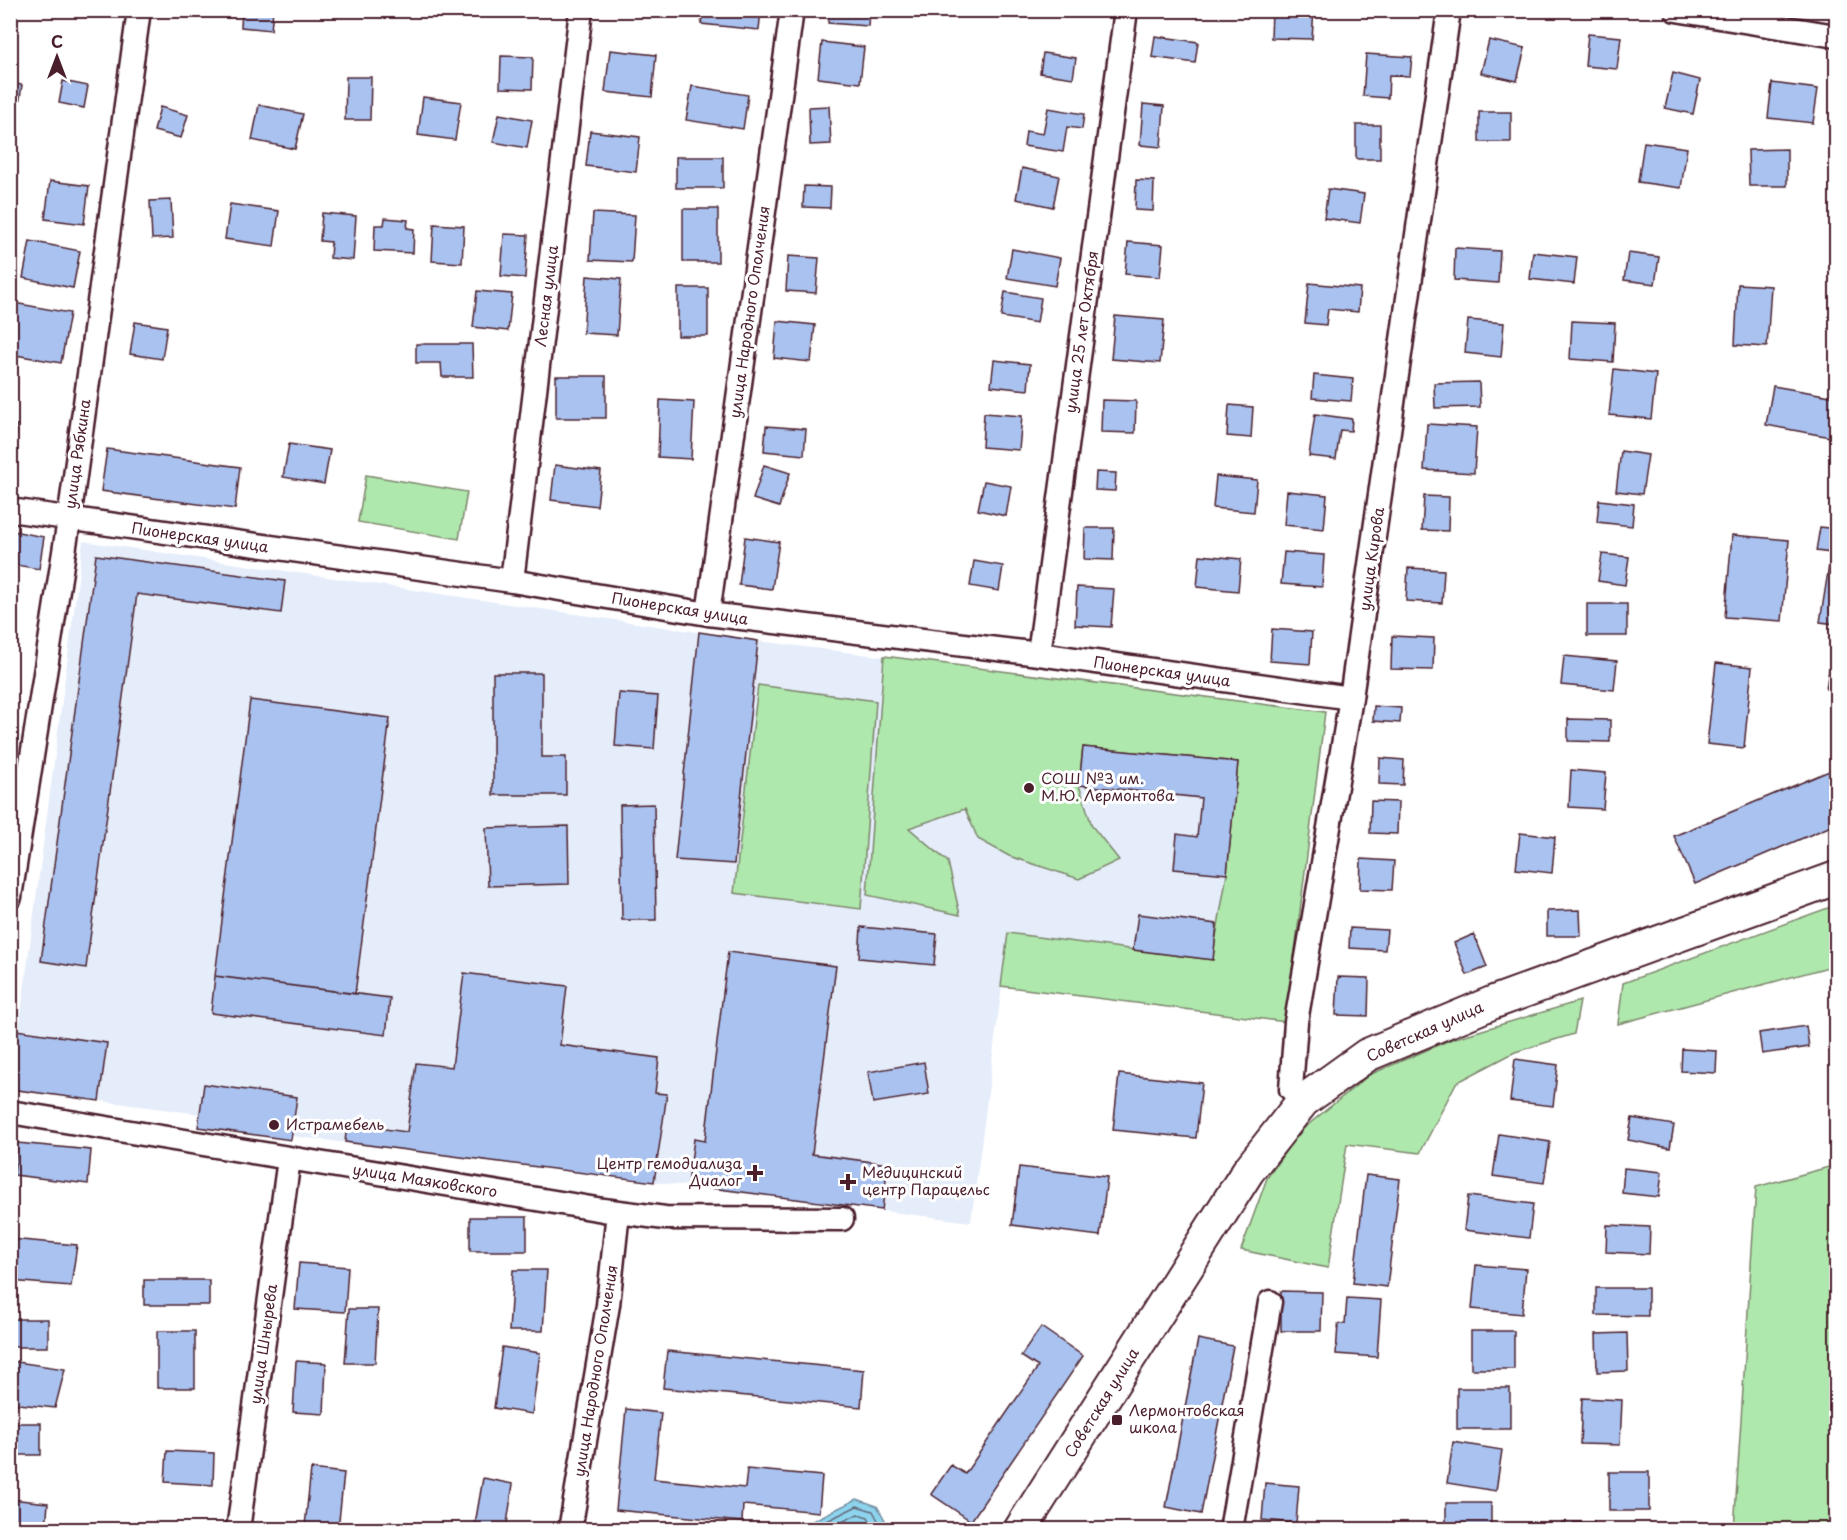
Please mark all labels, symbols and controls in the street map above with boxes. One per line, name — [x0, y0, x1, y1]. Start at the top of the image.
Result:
north arrow — [27, 27, 87, 87]
text: С — [51, 29, 63, 53]
street label: улица Народного Ополчения — [722, 204, 775, 419]
street label: Лесная улица — [528, 243, 563, 348]
street label: улица 25 лет Октября — [1058, 249, 1103, 414]
street label: улица Рябкина — [57, 397, 96, 510]
street label: улица Кирова — [1352, 505, 1389, 612]
street label: Пионерская улица — [130, 516, 271, 558]
street label: Пионерская улица — [610, 585, 751, 630]
street label: Пионерская улица — [1092, 650, 1233, 692]
place label: СОШ №3 им. М.Ю. Лермонтова — [1041, 766, 1175, 806]
marker: СОШ №3 им. М.Ю. Лермонтова — [1022, 781, 1036, 795]
street label: Советская улица — [1362, 994, 1487, 1067]
place label: Истрамебель — [286, 1112, 385, 1135]
marker: Истрамебель — [267, 1118, 281, 1132]
place label: Центр гемодиализа Диалог — [597, 1151, 743, 1191]
street label: улица Маяковского — [351, 1157, 499, 1202]
place label: Медицинский центр Парацельс — [862, 1160, 990, 1200]
marker: Центр гемодиализа Диалог — [746, 1164, 764, 1182]
marker: Медицинский центр Парацельс — [839, 1173, 857, 1191]
street label: улица Народного Ополчения — [566, 1263, 623, 1478]
street label: улица Шнырева — [243, 1282, 282, 1405]
street label: Советская улица — [1058, 1342, 1144, 1462]
place label: Лермонтовская школа — [1129, 1398, 1245, 1438]
marker: Лермонтовская школа — [1110, 1413, 1124, 1427]

